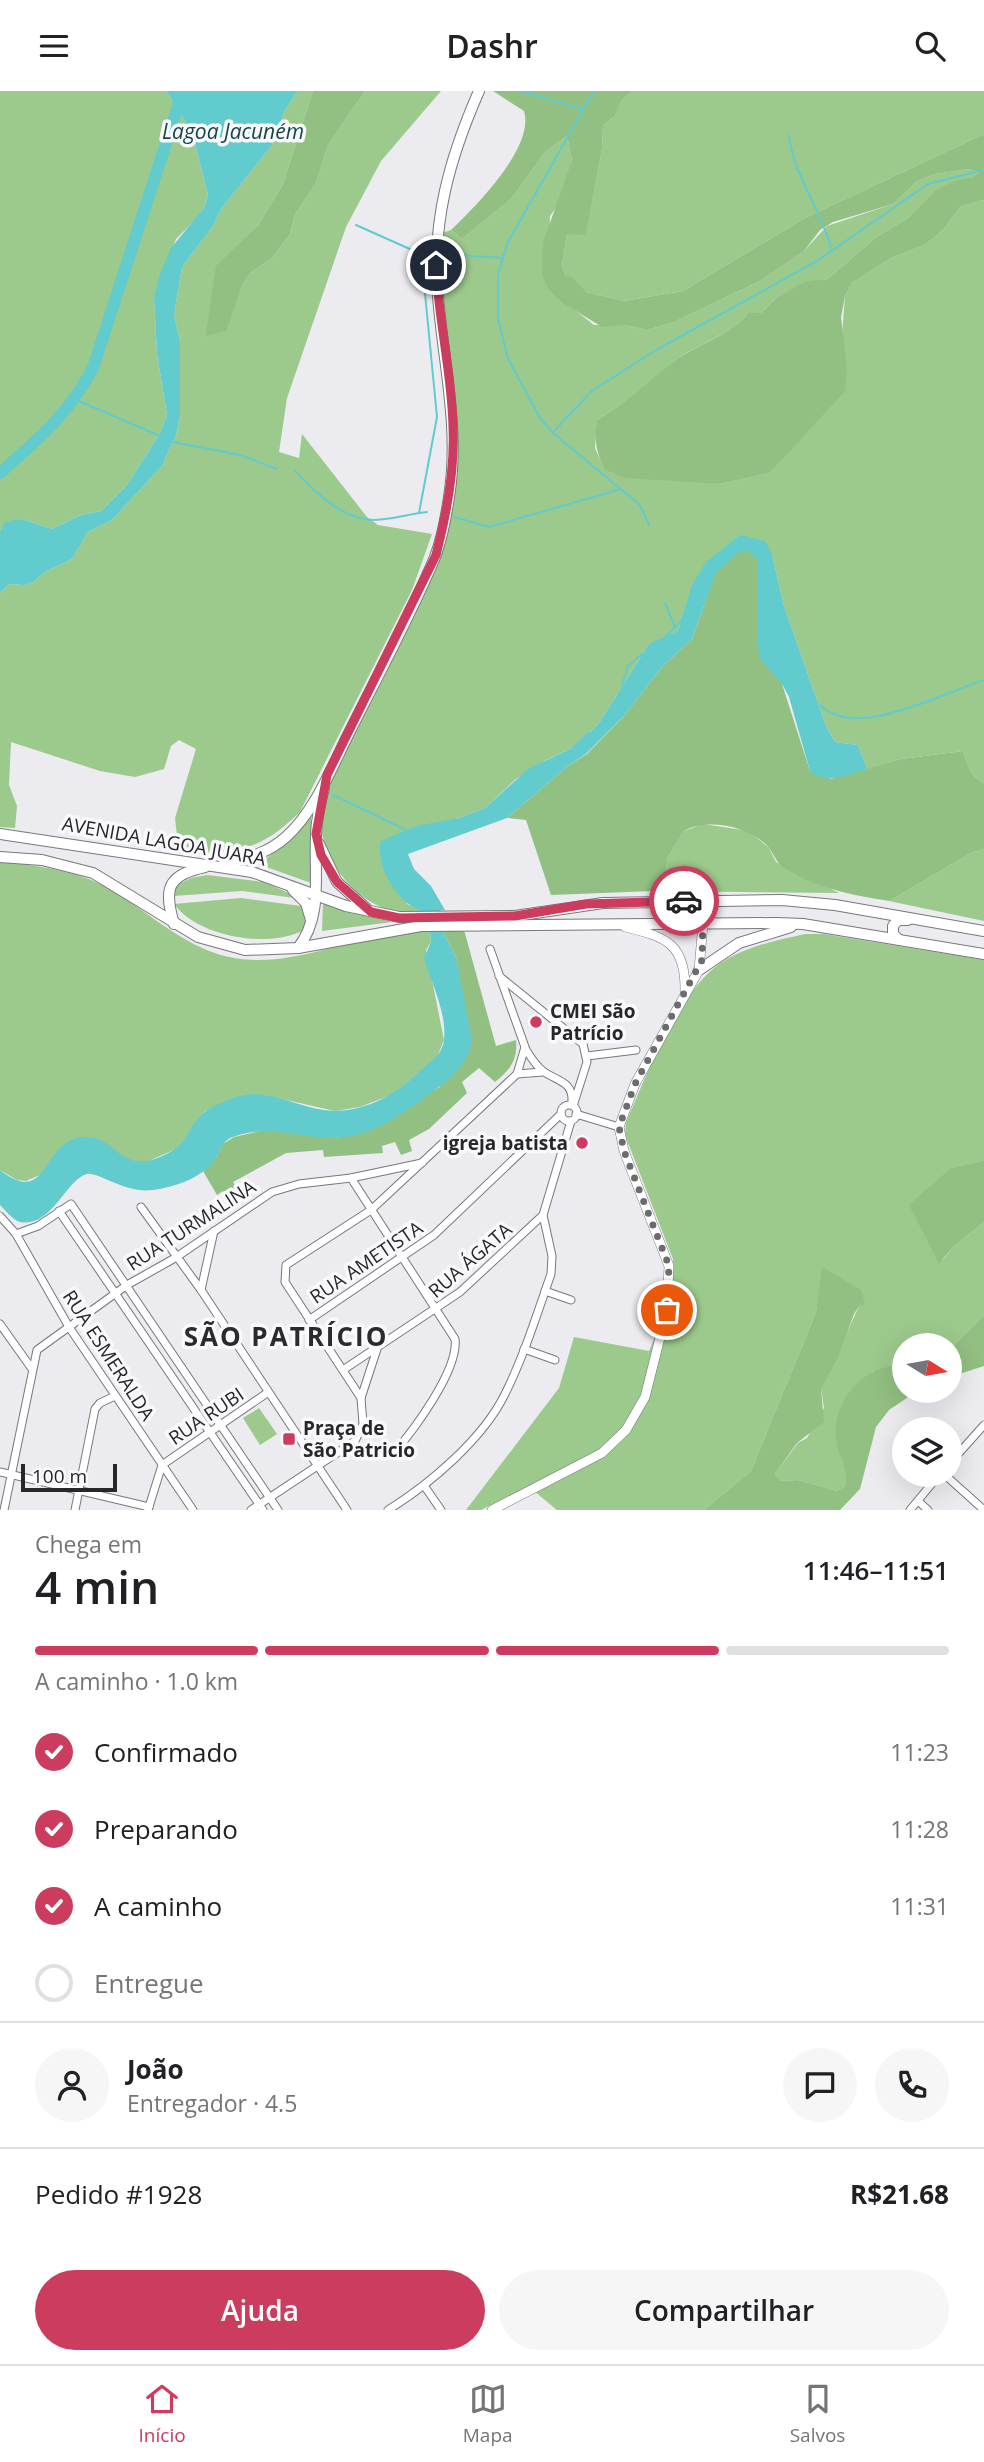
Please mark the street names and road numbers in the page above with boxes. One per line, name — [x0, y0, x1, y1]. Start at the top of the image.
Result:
street label: AVENIDA LAGOA JUARA — [60, 810, 268, 872]
street label: RUA TURMALINA — [121, 1173, 261, 1277]
street label: RUA AMETISTA — [304, 1215, 428, 1309]
street label: RUA ÁGATA — [423, 1216, 517, 1304]
street label: RUA ESMERALDA — [57, 1285, 161, 1425]
street label: RUA RUBI — [163, 1381, 249, 1451]

